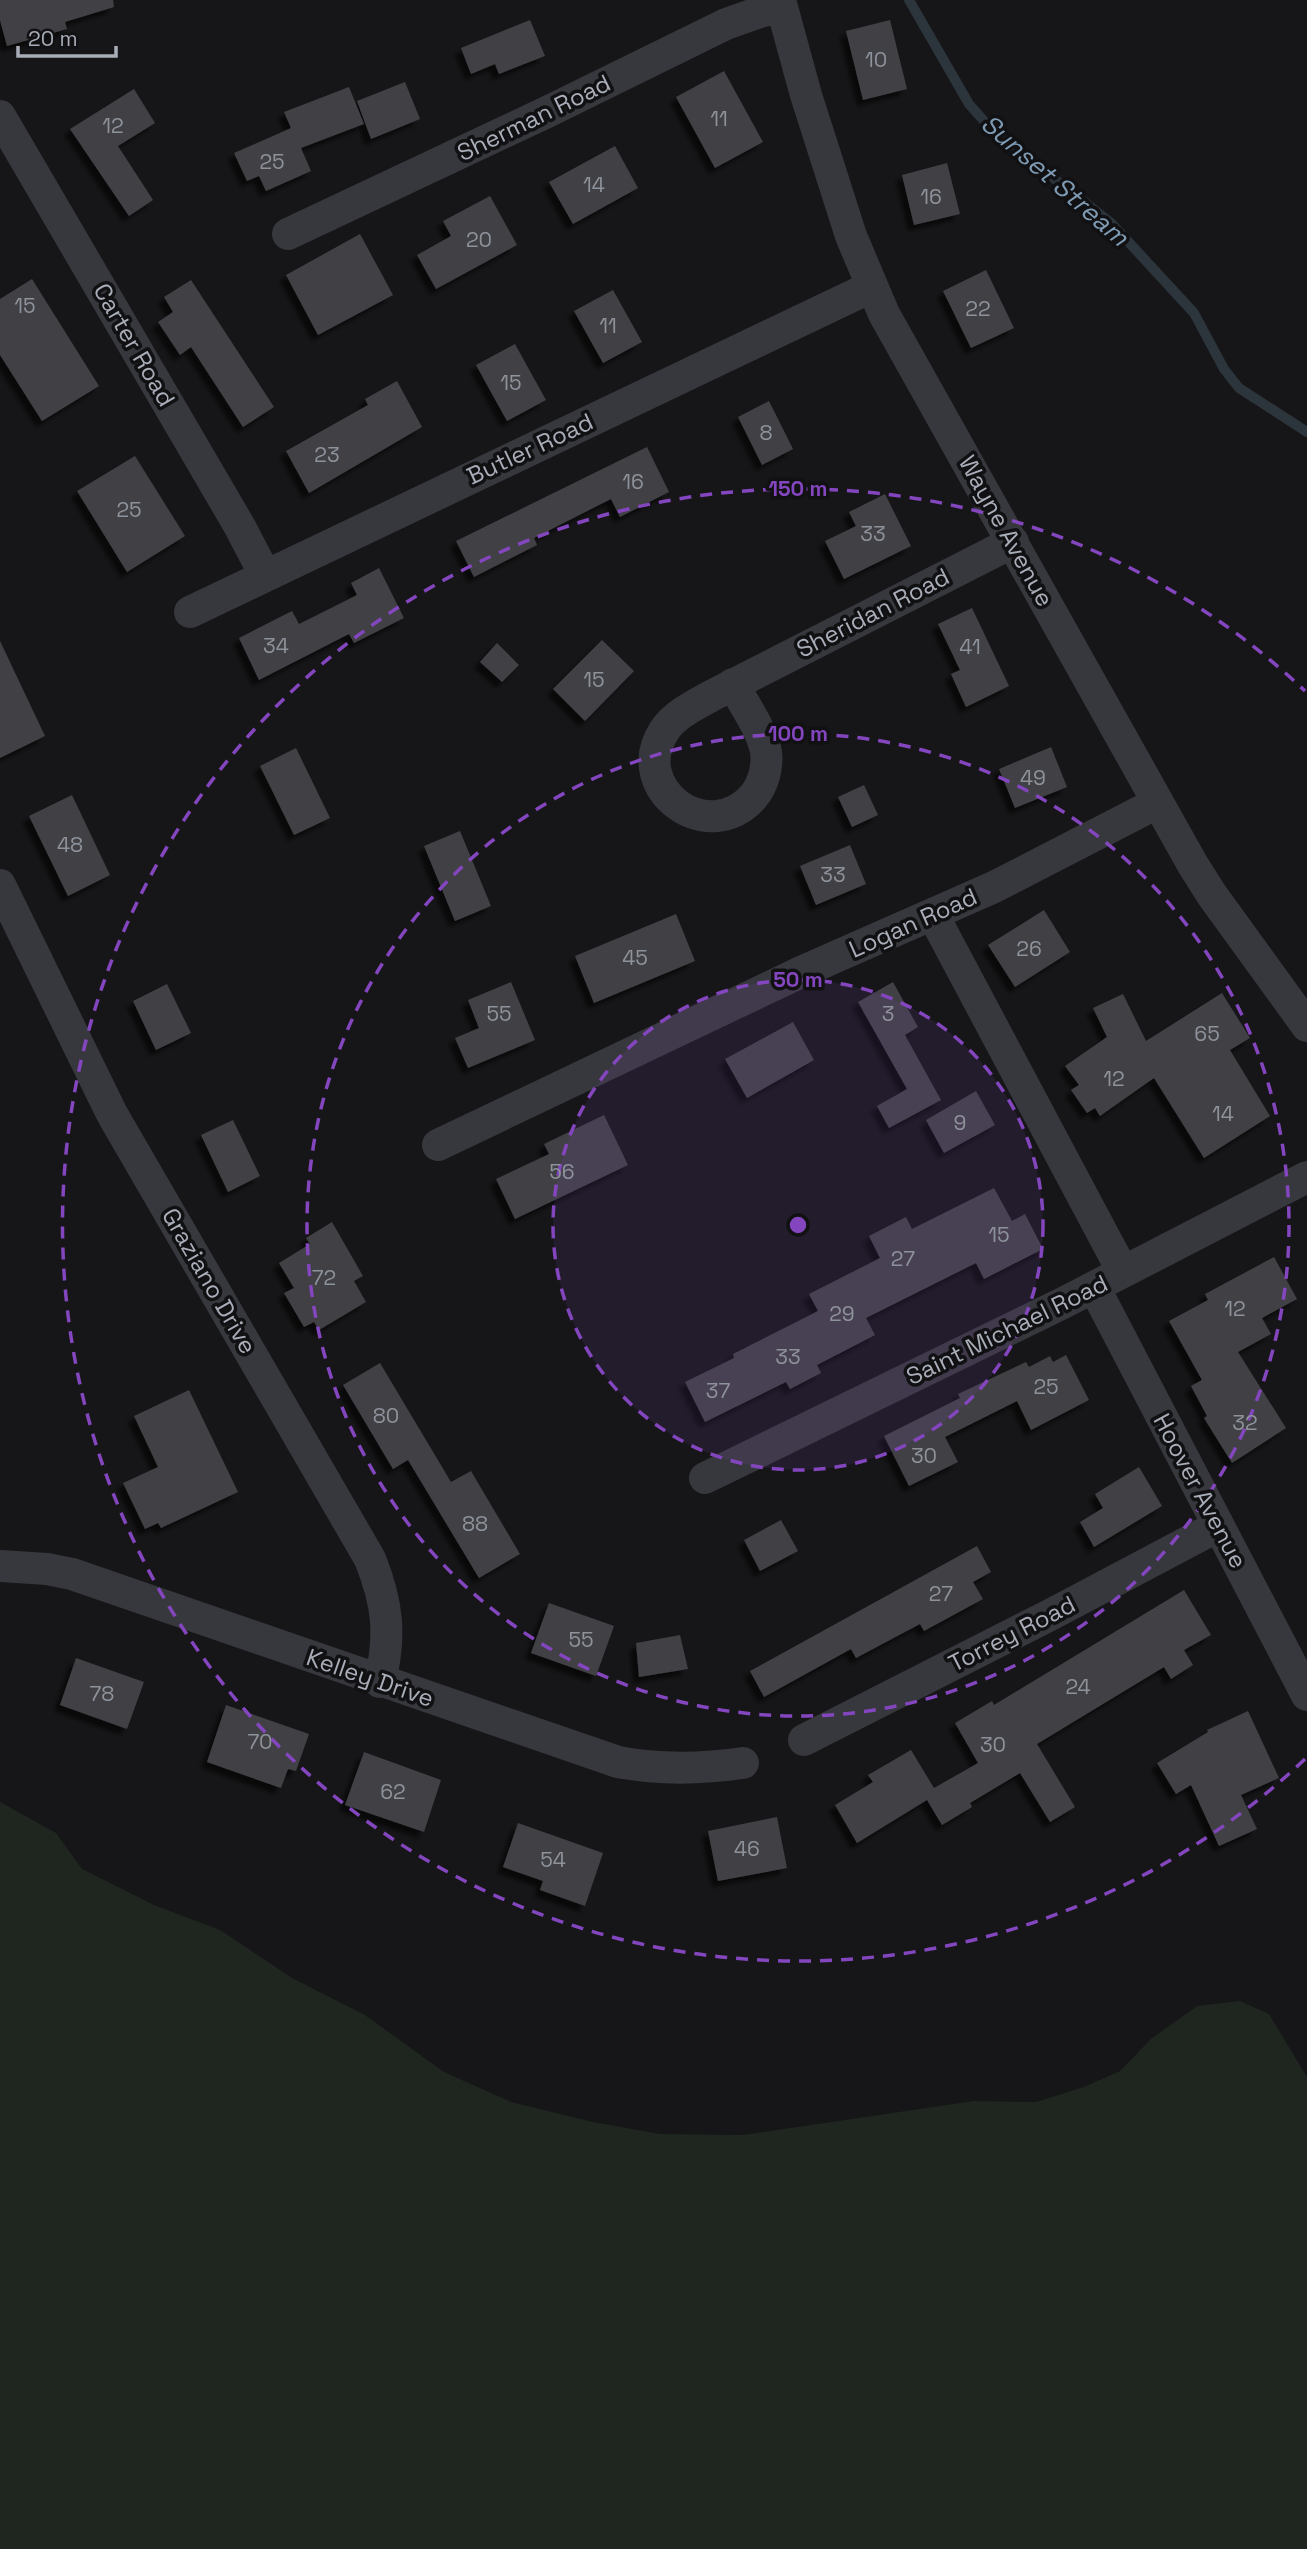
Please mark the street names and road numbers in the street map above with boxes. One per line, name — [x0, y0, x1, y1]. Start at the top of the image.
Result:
street label: Sherman Road — [452, 67, 616, 168]
street label: Carter Road — [87, 278, 182, 412]
street label: Butler Road — [462, 406, 598, 491]
street label: Wayne Avenue — [952, 450, 1061, 612]
street label: Sheridan Road — [791, 561, 954, 664]
street label: Logan Road — [844, 881, 982, 965]
street label: Graziano Drive — [155, 1202, 264, 1359]
street label: Saint Michael Road — [901, 1267, 1113, 1392]
street label: Hoover Avenue — [1147, 1408, 1254, 1574]
street label: Torrey Road — [943, 1588, 1080, 1679]
street label: Kelley Drive — [302, 1641, 438, 1714]

